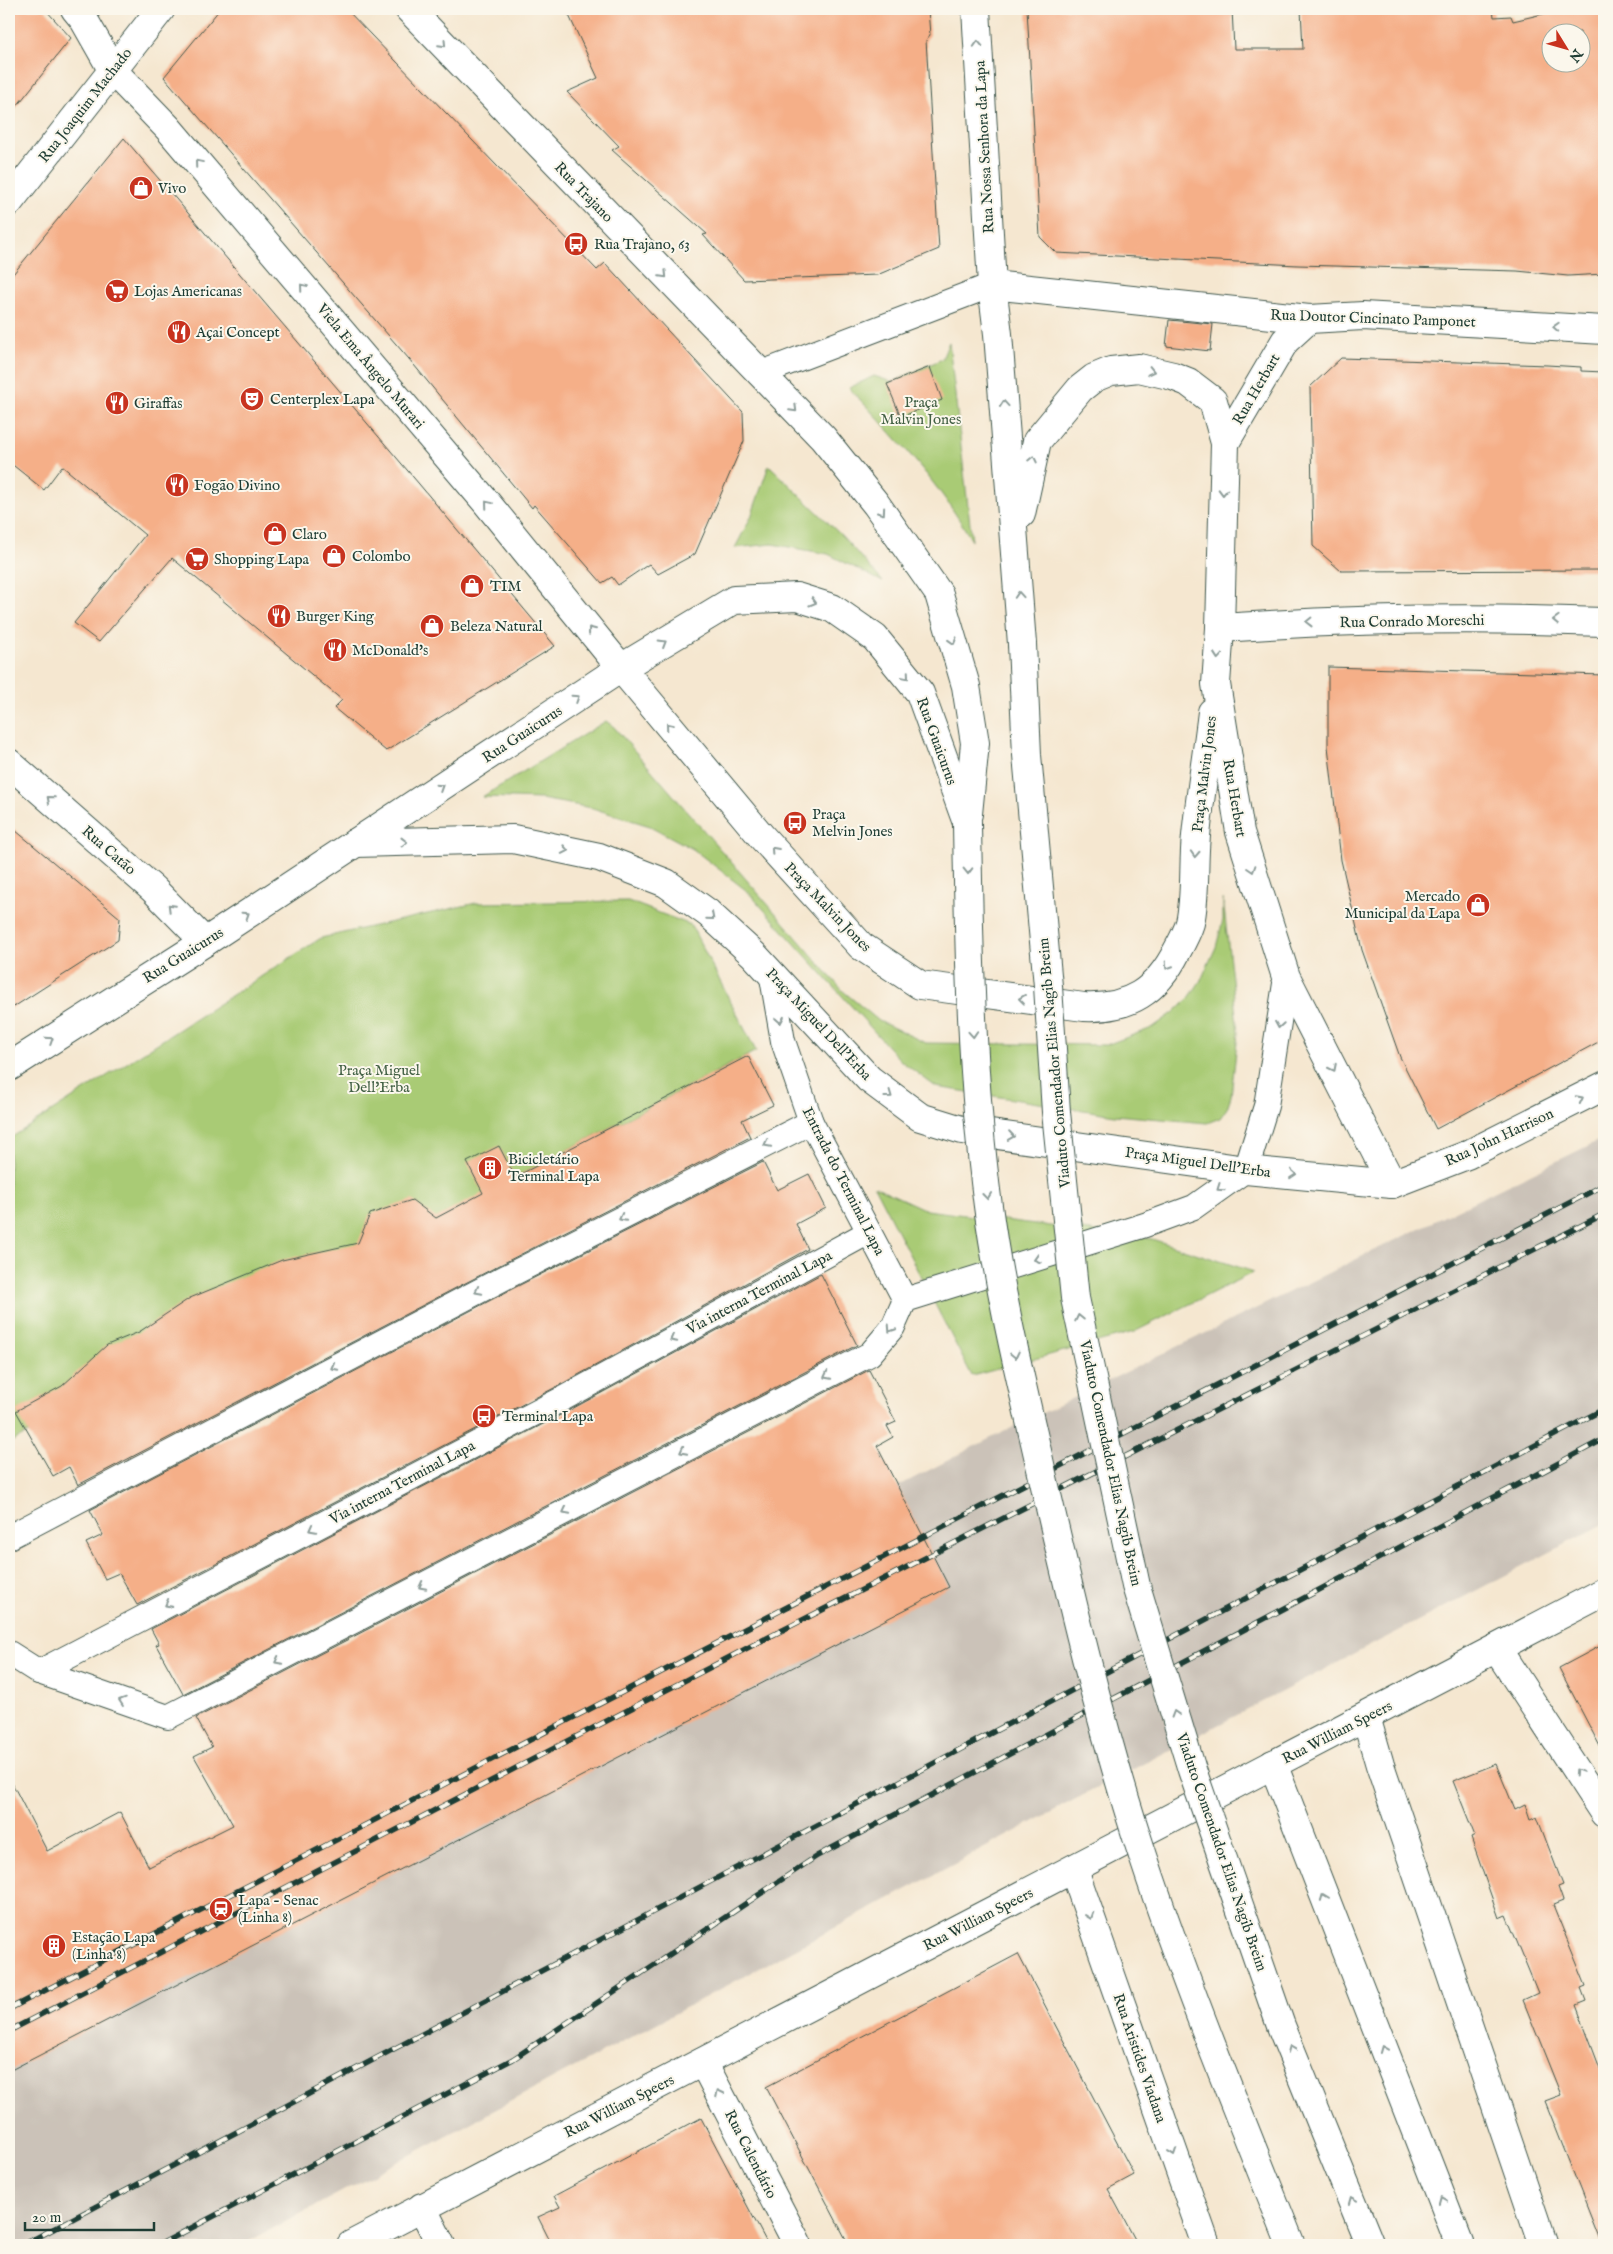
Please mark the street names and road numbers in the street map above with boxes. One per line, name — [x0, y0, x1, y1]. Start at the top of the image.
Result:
street label: Rua Joaquim Machado — [35, 44, 136, 167]
street label: Rua Nossa Senhora da Lapa — [970, 60, 999, 234]
street label: Rua Trajano — [550, 158, 617, 227]
street label: Viela Ema Ângelo Murari — [312, 299, 429, 433]
street label: Rua Doutor Cincinato Pamponet — [1270, 305, 1476, 332]
street label: Rua Herbart — [1228, 350, 1284, 428]
street label: Rua Conrado Moreschi — [1339, 611, 1485, 632]
street label: Rua Guaicurus — [912, 695, 961, 788]
street label: Rua Guaicurus — [479, 701, 566, 767]
street label: Praça Malvin Jones — [1188, 715, 1221, 833]
street label: Rua Herbart — [1218, 757, 1251, 839]
street label: Rua Catão — [78, 822, 140, 879]
street label: Praça Malvin Jones — [780, 859, 875, 956]
street label: Rua Guaicurus — [139, 923, 227, 988]
street label: Viaduto Comendador Elias Nagib Breim — [1034, 937, 1075, 1190]
street label: Praça Miguel Dell'Erba — [762, 964, 876, 1085]
street label: Entrada do Terminal Lapa — [798, 1104, 889, 1259]
street label: Rua John Harrison — [1442, 1104, 1557, 1171]
street label: Praça Miguel Dell'Erba — [1124, 1143, 1272, 1182]
street label: Via interna Terminal Lapa — [682, 1246, 836, 1339]
street label: Viaduto Comendador Elias Nagib Breim — [1075, 1337, 1146, 1588]
street label: Via interna Terminal Lapa — [325, 1436, 479, 1529]
street label: Rua William Speers — [1279, 1696, 1396, 1768]
street label: Viaduto Comendador Elias Nagib Breim — [1171, 1729, 1271, 1974]
street label: Rua William Speers — [920, 1883, 1037, 1955]
street label: Rua Aristides Viadana — [1108, 1991, 1171, 2126]
street label: Rua William Speers — [561, 2070, 678, 2142]
street label: Rua Calendário — [720, 2107, 781, 2202]

